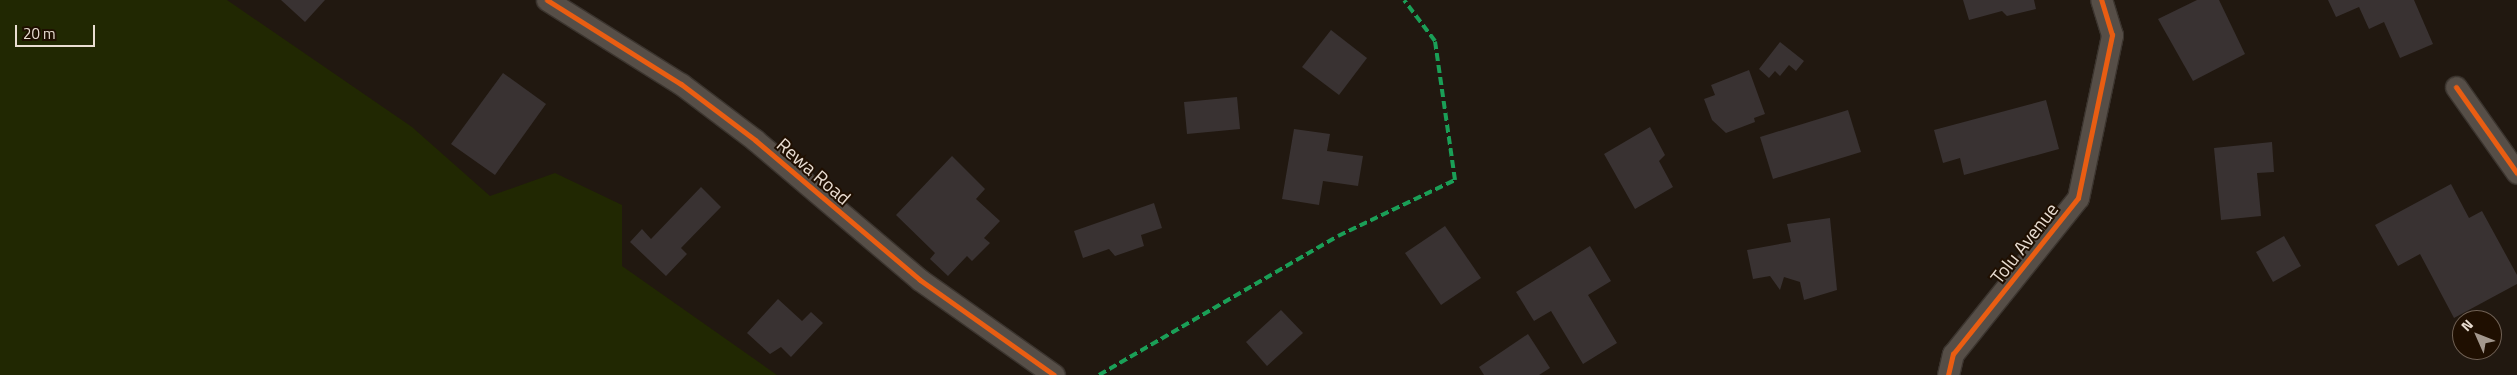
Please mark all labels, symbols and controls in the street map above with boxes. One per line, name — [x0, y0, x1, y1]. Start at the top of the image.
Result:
scale bar — [18, 15, 98, 47]
text: 20 m — [23, 22, 56, 45]
street label: Rewa Road — [772, 133, 856, 209]
street label: Tolu Avenue — [1985, 198, 2063, 288]
north arrow — [2452, 310, 2502, 360]
text: N — [2456, 314, 2477, 336]

